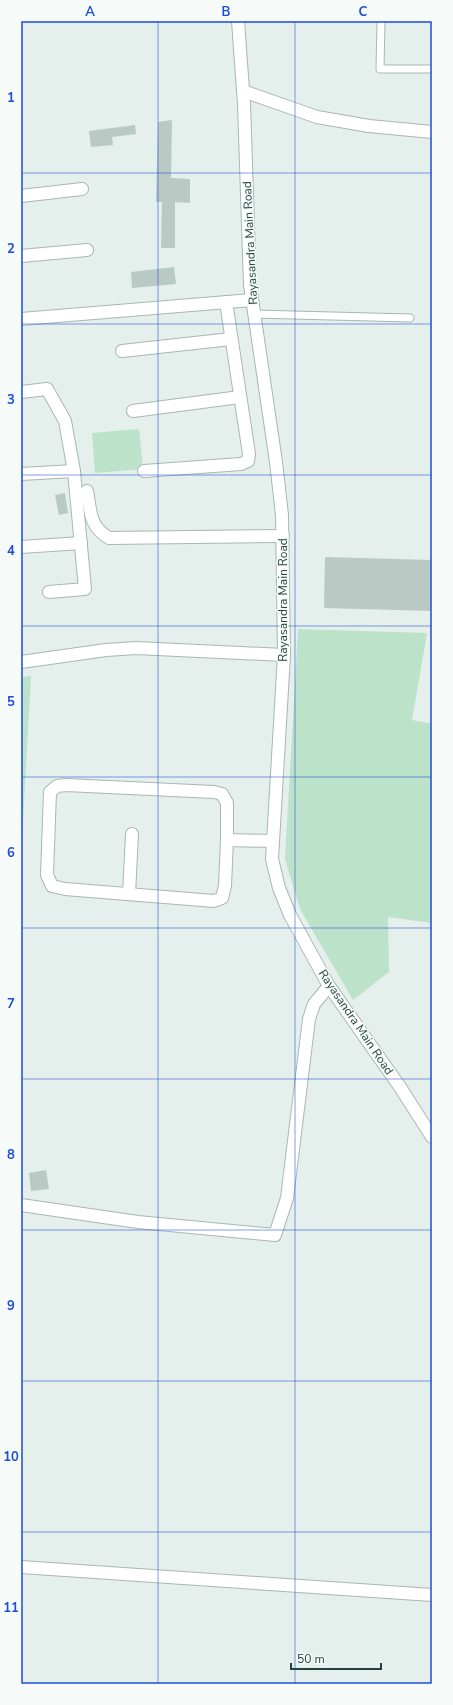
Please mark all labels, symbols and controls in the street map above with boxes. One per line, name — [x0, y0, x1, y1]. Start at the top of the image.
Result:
text: A — [85, 3, 95, 21]
text: B — [222, 3, 231, 21]
text: C — [359, 3, 368, 21]
text: 1 — [7, 89, 15, 107]
street label: Rayasandra Main Road — [239, 181, 261, 305]
text: 2 — [7, 240, 15, 258]
text: 3 — [7, 391, 15, 409]
street label: Rayasandra Main Road — [275, 538, 291, 662]
text: 4 — [7, 542, 15, 560]
text: 5 — [7, 693, 15, 711]
text: 6 — [7, 844, 15, 862]
street label: Rayasandra Main Road — [315, 966, 397, 1078]
text: 7 — [7, 995, 15, 1013]
text: 8 — [7, 1146, 15, 1164]
text: 9 — [7, 1297, 15, 1315]
text: 10 — [3, 1448, 19, 1466]
text: 11 — [3, 1599, 19, 1617]
scale bar — [291, 1645, 381, 1671]
text: 50 m — [297, 1651, 325, 1667]

